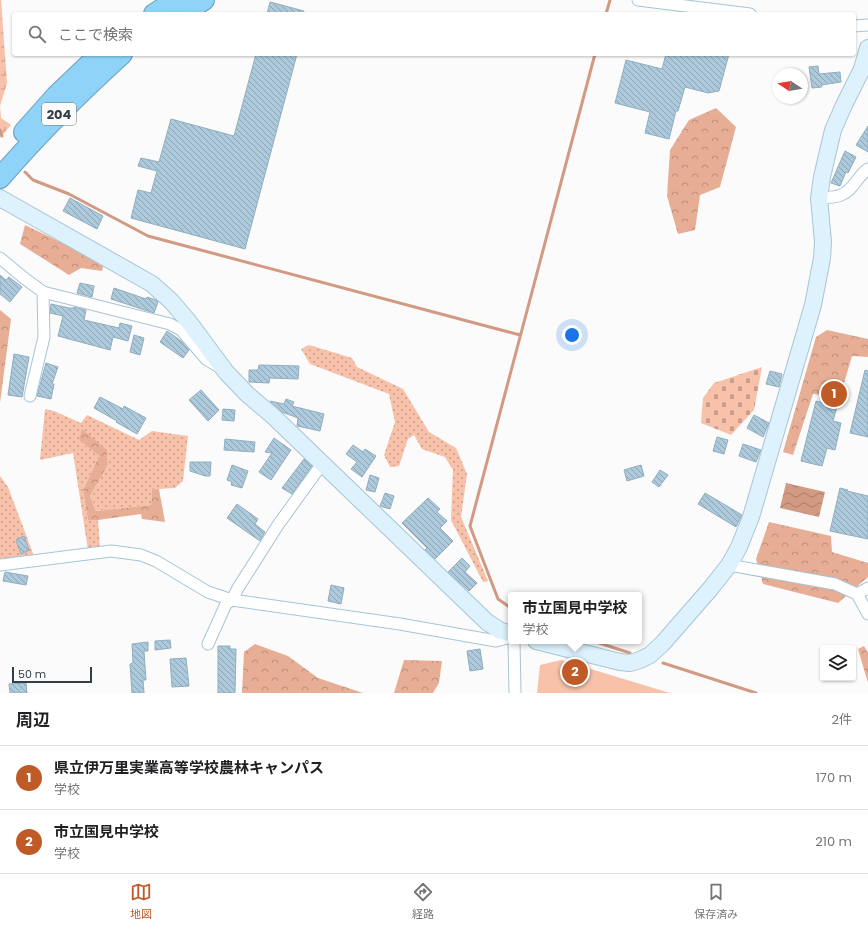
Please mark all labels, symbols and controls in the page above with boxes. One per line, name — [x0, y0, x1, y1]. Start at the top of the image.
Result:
search box — [12, 12, 856, 56]
icon: search — [26, 23, 48, 45]
text: ここで検索 — [58, 24, 133, 45]
north arrow — [772, 68, 808, 104]
road number: 204 — [42, 103, 76, 125]
your location — [562, 325, 582, 345]
pin: 1 — [821, 379, 847, 409]
popup — [508, 592, 642, 644]
text: 市立国見中学校 — [522, 597, 628, 618]
text: 学校 — [522, 620, 549, 639]
map controls — [820, 645, 856, 681]
button: layers — [820, 645, 856, 681]
pin: 2 — [562, 657, 588, 687]
scale bar — [12, 665, 92, 684]
text: 50 m — [18, 666, 46, 682]
text: 周辺 — [16, 708, 50, 732]
text: 2件 — [832, 710, 852, 729]
text: 県立伊万里実業高等学校農林キャンパス — [54, 757, 324, 778]
text: 1 — [27, 768, 31, 787]
text: 170 m — [816, 768, 852, 787]
text: 学校 — [54, 780, 80, 799]
text: 市立国見中学校 — [54, 821, 159, 842]
text: 2 — [25, 832, 33, 851]
text: 210 m — [815, 832, 852, 851]
text: 学校 — [54, 844, 80, 863]
tab: 地図 — [130, 881, 152, 923]
tab: 経路 — [412, 881, 434, 923]
tab: 保存済み — [694, 881, 738, 923]

